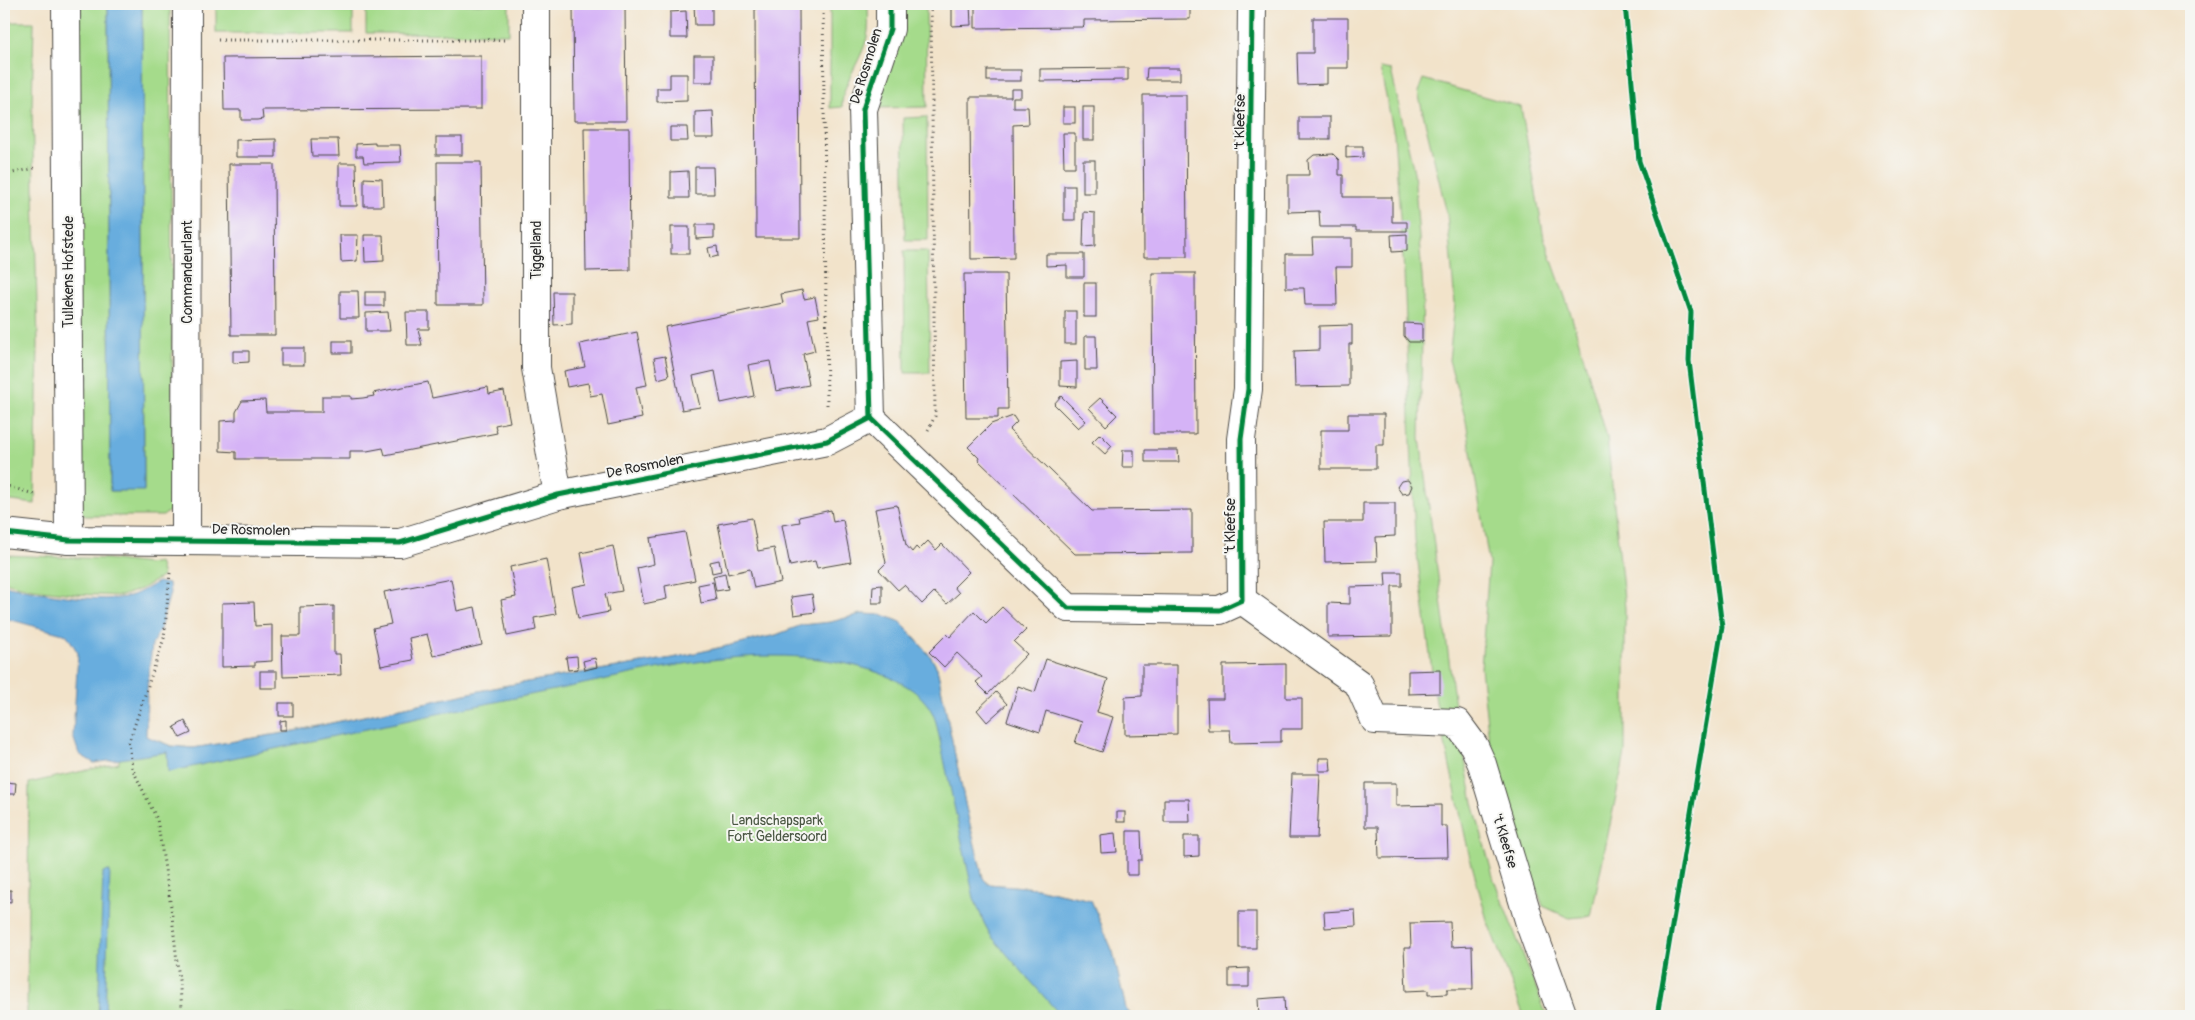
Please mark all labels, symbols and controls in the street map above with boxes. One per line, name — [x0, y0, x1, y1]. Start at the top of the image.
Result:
street label: De Rosmolen — [846, 26, 886, 106]
street label: 't Kleefse — [1231, 94, 1249, 150]
street label: Tullekens Hofstede — [60, 216, 77, 328]
street label: Commandeurlant — [179, 220, 196, 324]
street label: Tiggelland — [528, 220, 545, 279]
street label: De Rosmolen — [605, 450, 685, 482]
street label: 't Kleefse — [1222, 498, 1239, 554]
street label: De Rosmolen — [212, 521, 290, 539]
park label: Landschapspark Fort Geldersoord — [727, 812, 827, 845]
street label: 't Kleefse — [1489, 812, 1521, 870]

